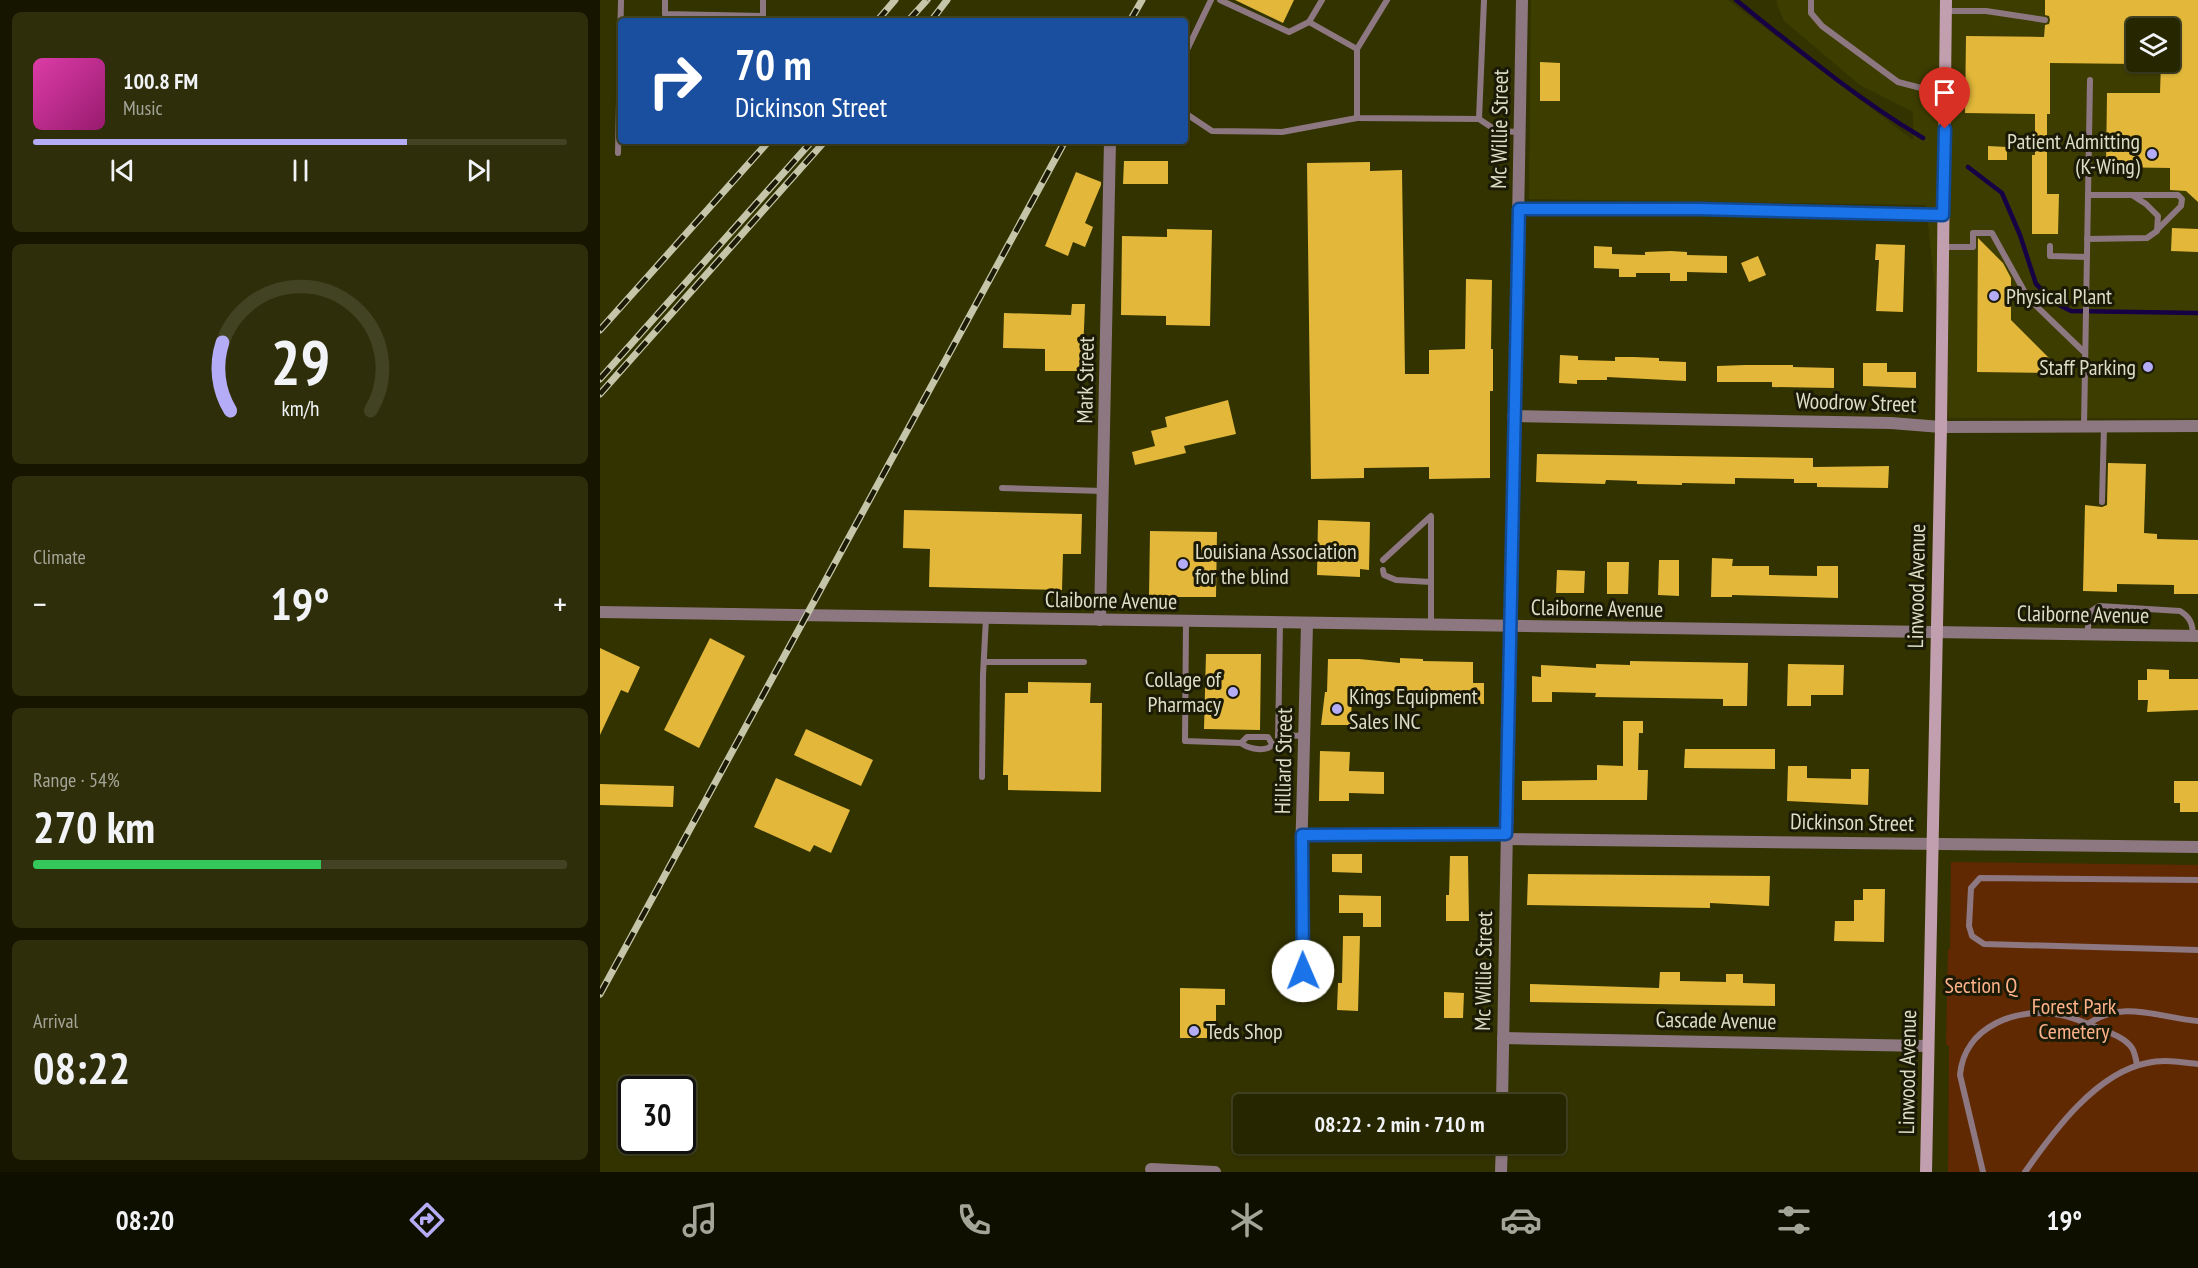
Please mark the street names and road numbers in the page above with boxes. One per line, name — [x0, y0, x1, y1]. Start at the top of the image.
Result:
street label: Mc Willie Street — [1484, 69, 1514, 189]
street label: Mark Street — [1070, 336, 1100, 424]
street label: Woodrow Street — [1795, 386, 1917, 418]
street label: Linwood Avenue — [1901, 523, 1931, 649]
street label: Claiborne Avenue — [1045, 585, 1177, 615]
street label: Claiborne Avenue — [1531, 593, 1663, 623]
street label: Claiborne Avenue — [2017, 599, 2149, 629]
street label: Hilliard Street — [1268, 708, 1298, 814]
street label: Dickinson Street — [1790, 807, 1914, 837]
street label: Mc Willie Street — [1468, 911, 1498, 1031]
street label: Cascade Avenue — [1655, 1005, 1777, 1035]
street label: Linwood Avenue — [1892, 1009, 1922, 1135]

